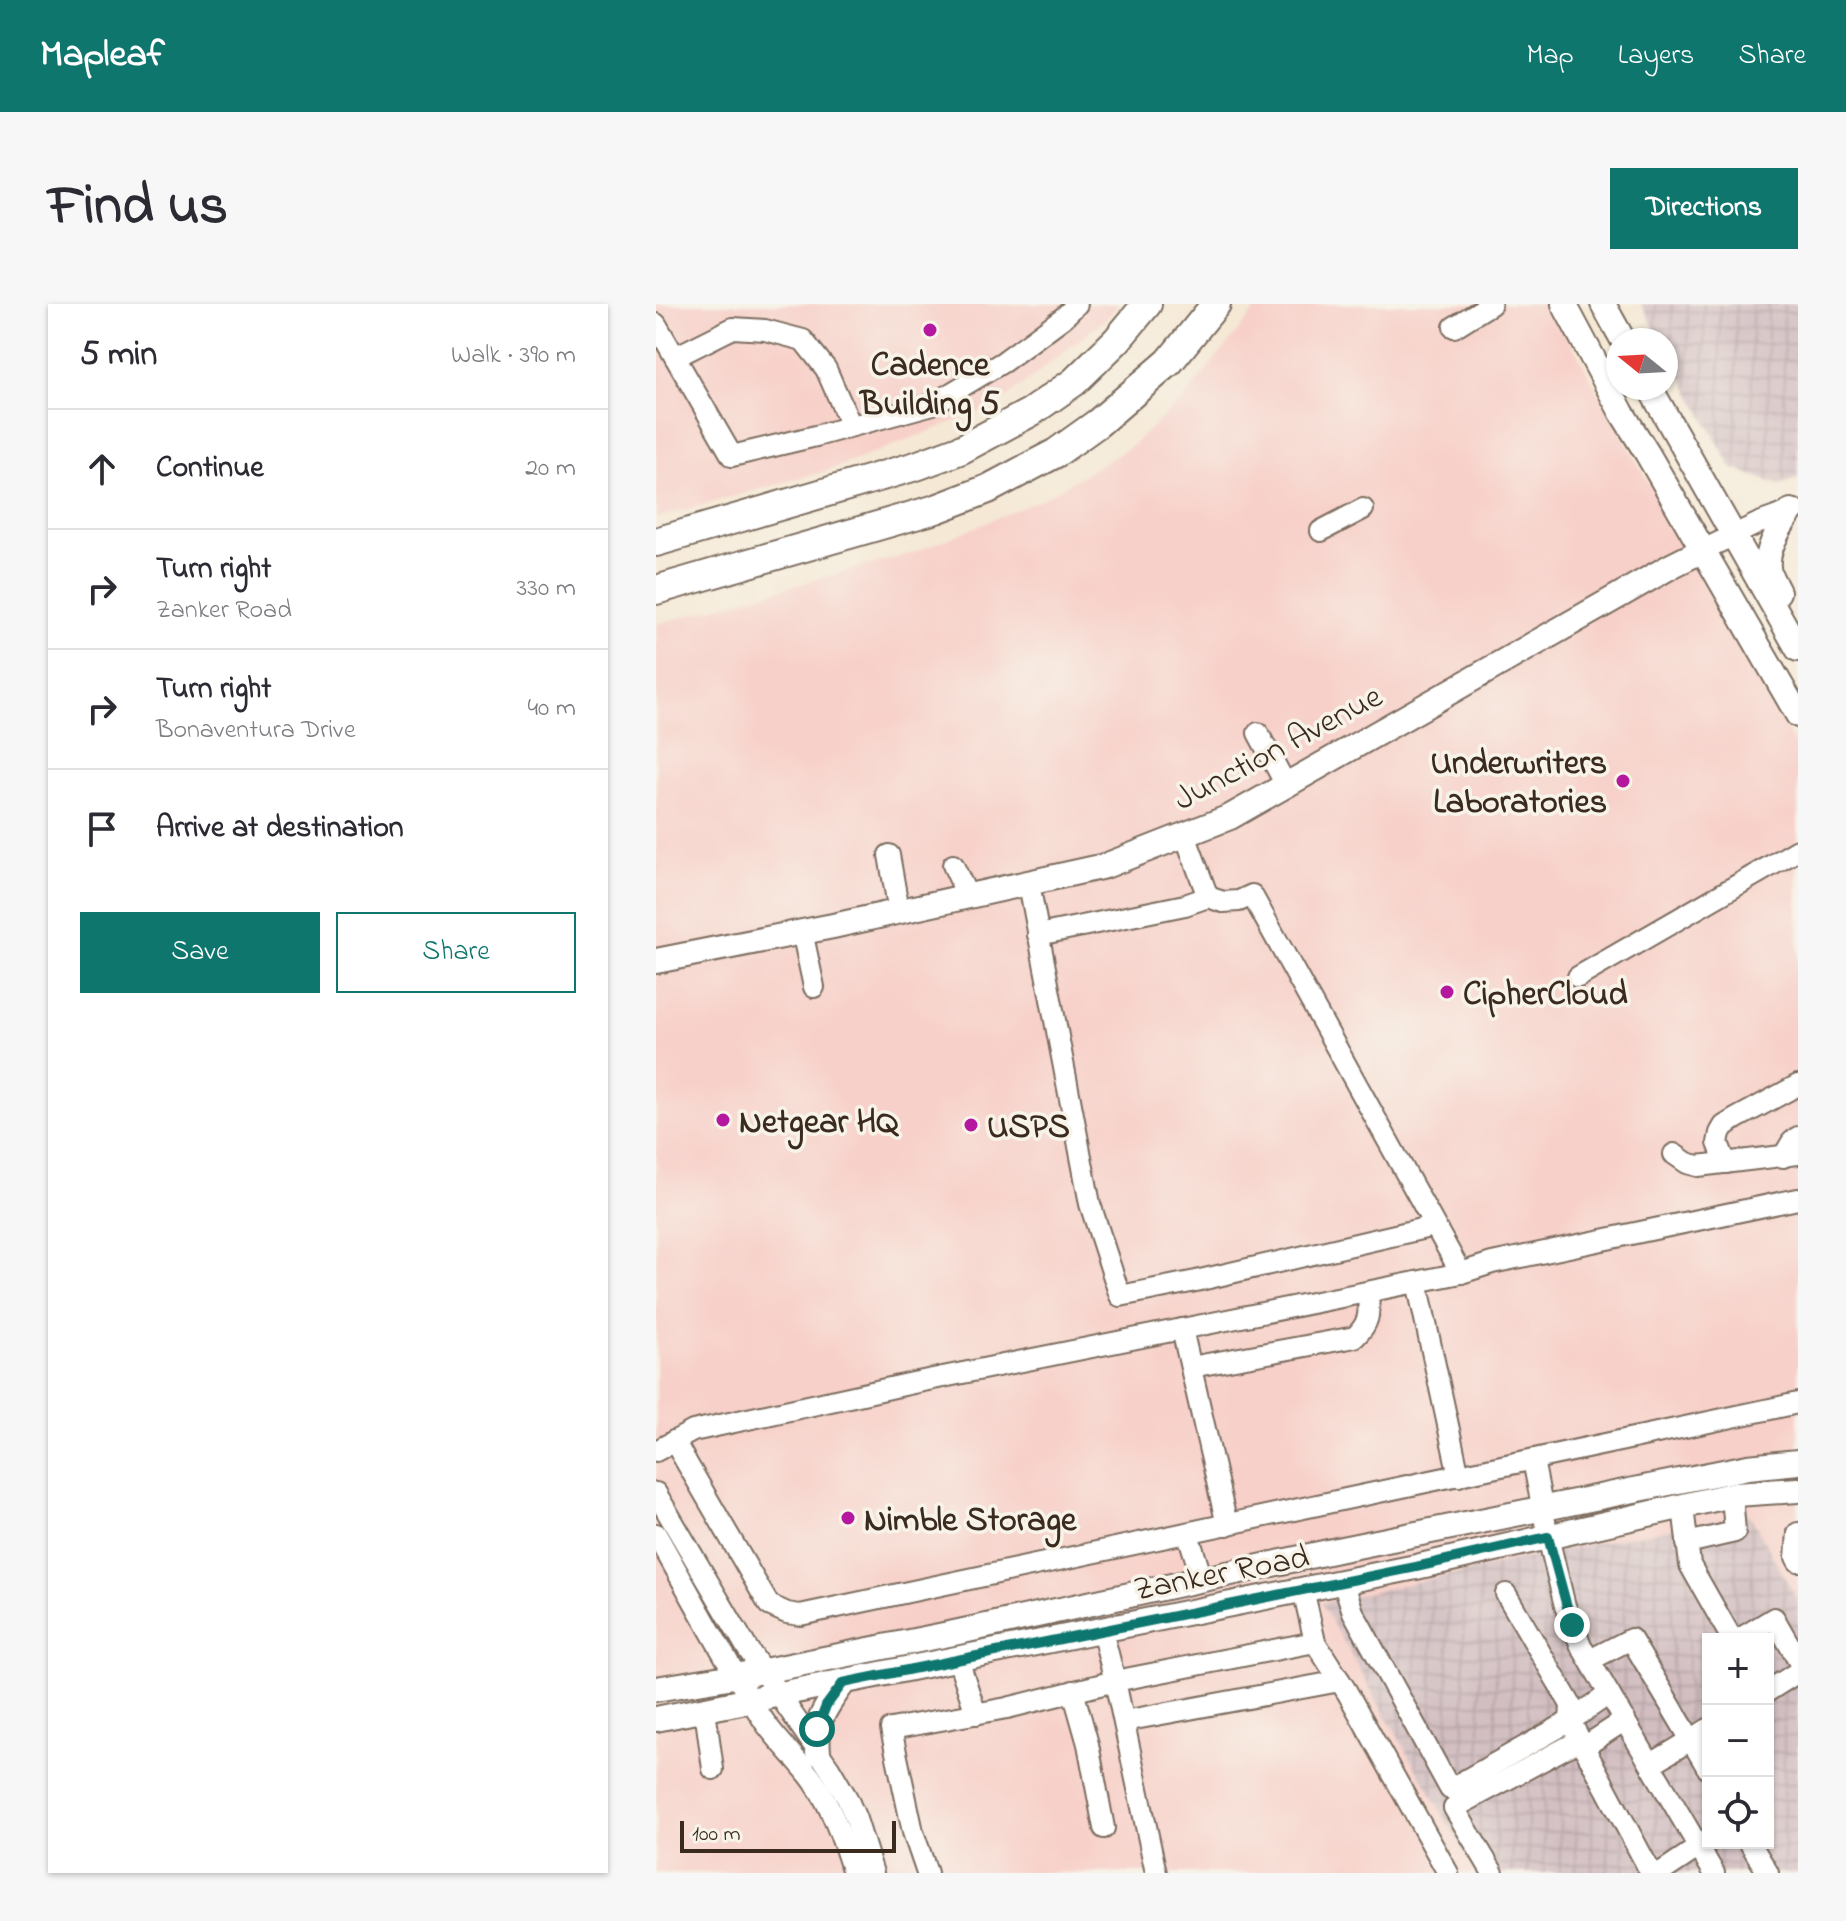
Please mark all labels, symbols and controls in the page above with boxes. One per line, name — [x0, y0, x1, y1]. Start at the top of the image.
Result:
text: Mapleaf — [40, 28, 165, 84]
text: Map — [1526, 36, 1574, 77]
text: Layers — [1618, 36, 1694, 77]
text: Share — [1738, 36, 1806, 77]
text: Find us — [48, 168, 228, 249]
button: Directions — [1610, 168, 1798, 249]
marker: Cadence Building 5 — [921, 321, 939, 339]
north arrow — [1606, 328, 1678, 400]
text: 5 min — [80, 331, 157, 381]
text: Walk · 390 m — [451, 337, 576, 375]
place label: Cadence Building 5 — [858, 342, 1000, 432]
icon: ahead — [80, 447, 124, 491]
text: Continue — [156, 447, 264, 491]
text: 20 m — [525, 450, 576, 488]
text: Turn right — [156, 548, 271, 592]
icon: right — [80, 567, 124, 611]
text: 330 m — [517, 570, 576, 608]
text: Zanker Road — [156, 592, 292, 630]
text: Turn right — [156, 668, 271, 712]
street label: Junction Avenue — [1166, 673, 1393, 826]
icon: right — [80, 687, 124, 731]
text: 40 m — [527, 690, 576, 728]
text: Bonaventura Drive — [156, 712, 356, 750]
place label: Underwriters Laboratories — [1430, 740, 1607, 829]
marker: Underwriters Laboratories — [1614, 772, 1632, 790]
icon: arrive — [80, 807, 124, 851]
text: Arrive at destination — [156, 807, 404, 851]
button: Save — [80, 912, 320, 993]
button: Share — [336, 912, 576, 993]
place label: CipherCloud — [1463, 971, 1628, 1021]
marker: CipherCloud — [1438, 983, 1456, 1001]
place label: Netgear HQ — [739, 1099, 899, 1150]
place label: USPS — [987, 1104, 1070, 1154]
marker: Netgear HQ — [714, 1111, 732, 1129]
marker: USPS — [962, 1116, 980, 1134]
place label: Nimble Storage — [864, 1497, 1077, 1548]
marker: Nimble Storage — [839, 1509, 857, 1527]
street label: Zanker Road — [1130, 1533, 1314, 1616]
route end — [1554, 1607, 1590, 1643]
map controls — [1702, 1633, 1774, 1849]
button: + — [1702, 1633, 1774, 1705]
button: − — [1702, 1705, 1774, 1777]
route start — [799, 1711, 835, 1747]
button: locate — [1702, 1777, 1774, 1849]
scale bar — [680, 1817, 896, 1853]
text: 100 m — [692, 1819, 741, 1851]

